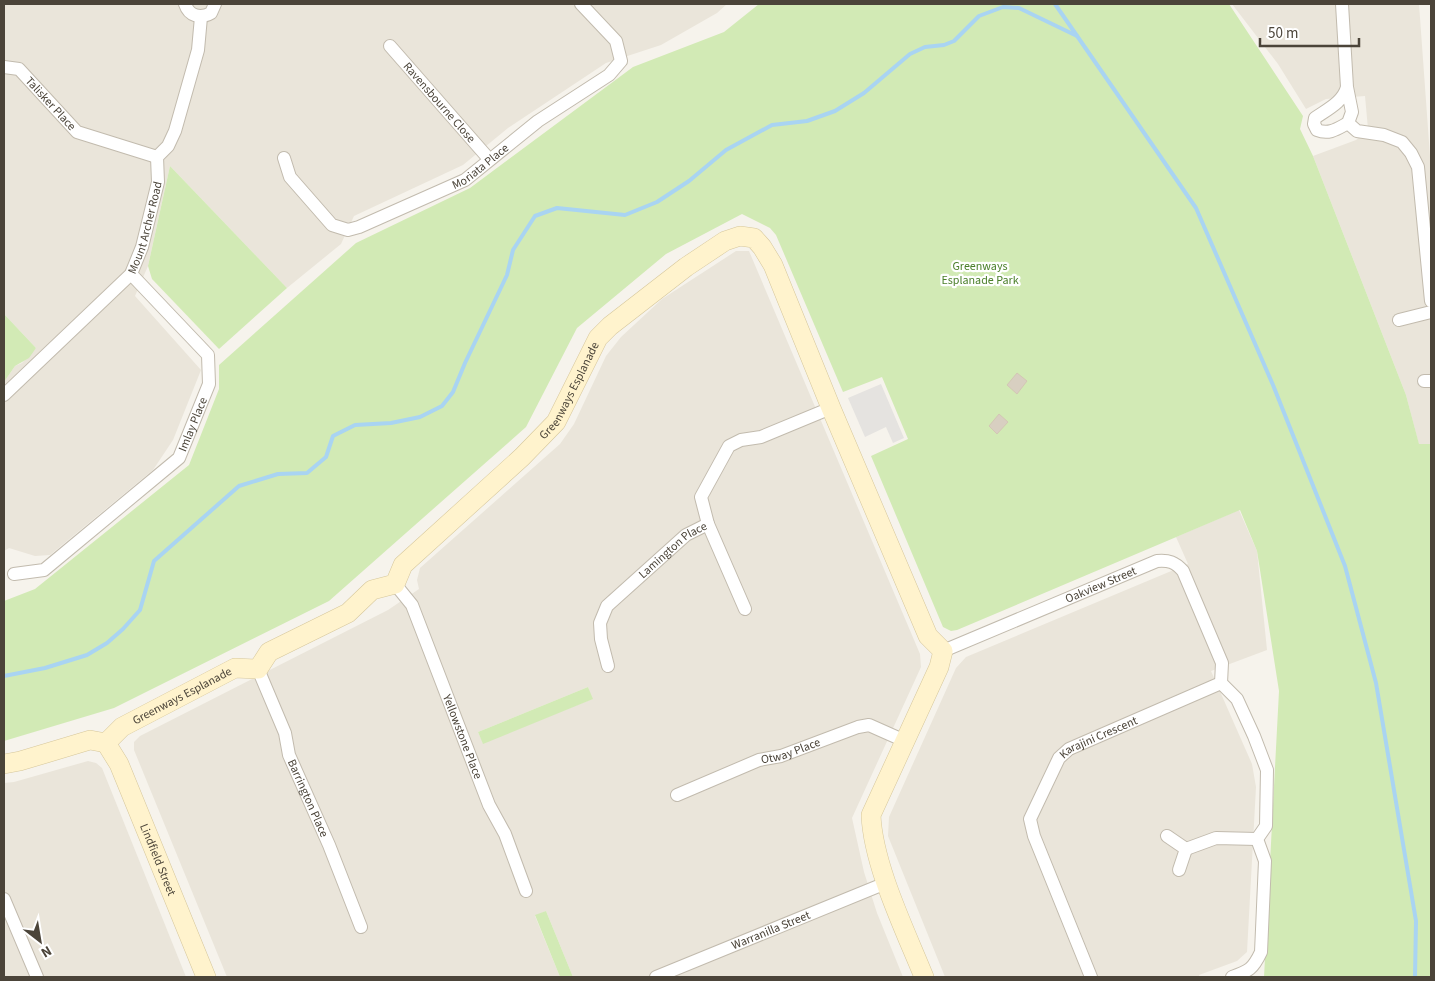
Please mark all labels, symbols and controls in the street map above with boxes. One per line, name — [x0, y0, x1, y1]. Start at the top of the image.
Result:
scale bar — [1260, 15, 1359, 47]
text: 50 m — [1268, 23, 1298, 44]
street label: Ravensbourne Close — [399, 59, 479, 147]
street label: Talisker Place — [21, 73, 80, 135]
street label: Moriata Place — [449, 140, 513, 194]
street label: Mount Archer Road — [124, 180, 167, 277]
park label: Greenways Esplanade Park — [941, 258, 1019, 289]
street label: Greenways Esplanade — [535, 339, 604, 443]
street label: Imlay Place — [174, 395, 212, 454]
street label: Lamington Place — [635, 518, 710, 583]
street label: Oakview Street — [1063, 563, 1139, 608]
street label: Greenways Esplanade — [130, 663, 235, 729]
street label: Yellowstone Place — [438, 691, 486, 782]
street label: Karajini Crescent — [1056, 712, 1140, 763]
street label: Otway Place — [760, 734, 823, 769]
street label: Barrington Place — [283, 757, 332, 840]
street label: Lindfield Street — [135, 821, 180, 899]
street label: Warranilla Street — [729, 907, 813, 954]
north arrow — [15, 916, 65, 966]
text: N — [37, 940, 55, 962]

